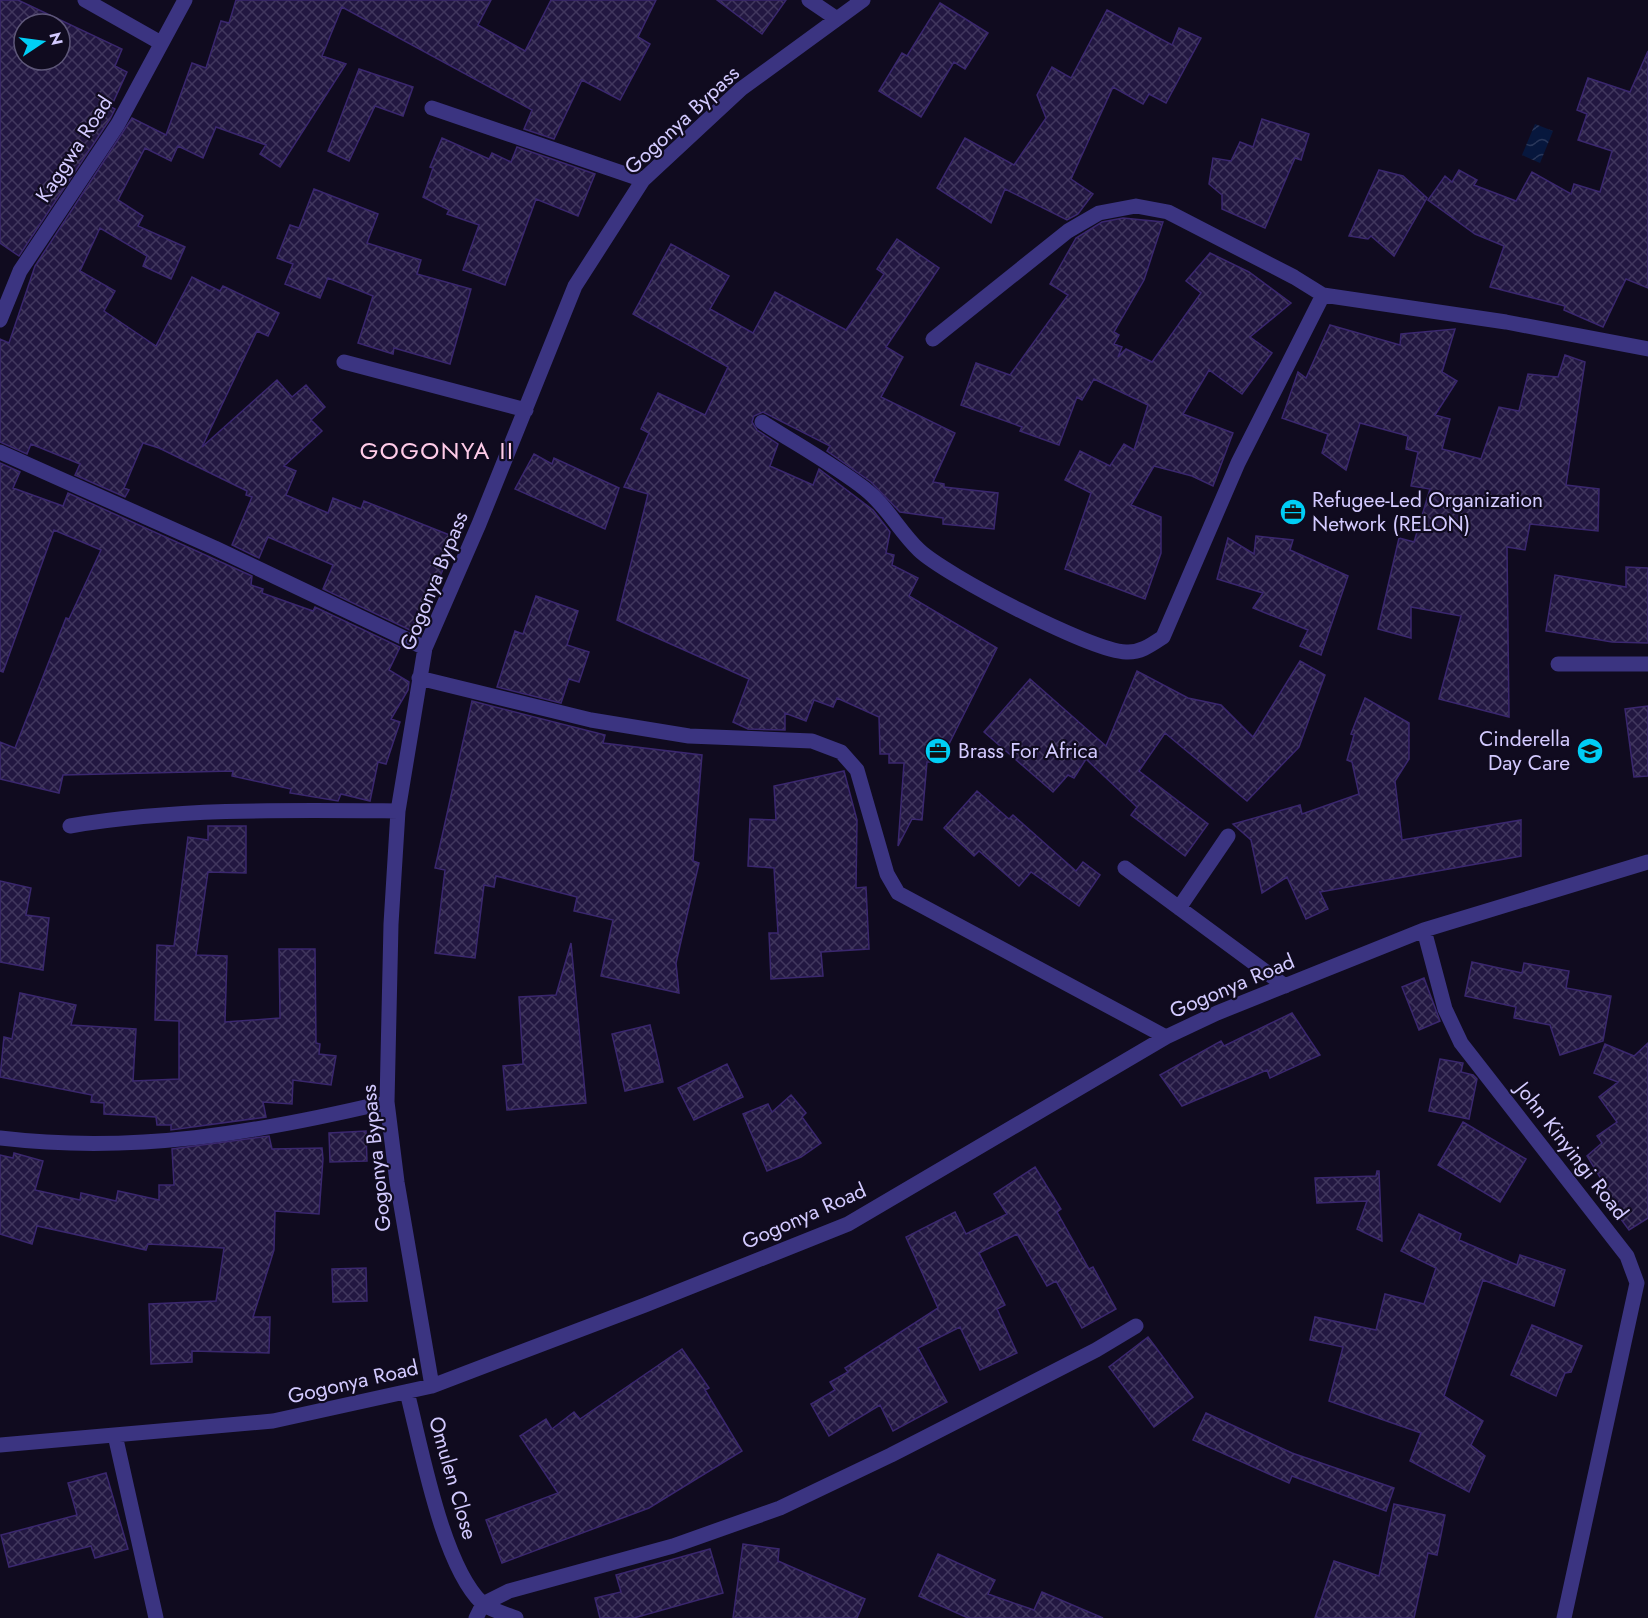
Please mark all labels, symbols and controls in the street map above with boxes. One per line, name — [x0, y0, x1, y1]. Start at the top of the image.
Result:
north arrow — [12, 12, 72, 72]
text: N — [43, 30, 69, 48]
street label: Gogonya Bypass — [618, 59, 746, 181]
street label: Kaggwa Road — [28, 90, 120, 208]
district label: GOGONYA II — [360, 433, 514, 468]
place label: Refugee-Led Organization Network (RELON) — [1312, 485, 1543, 539]
office icon: Refugee-Led Organization Network (RELON) — [1278, 497, 1308, 527]
street label: Gogonya Bypass — [392, 507, 476, 655]
place label: Cinderella Day Care — [1479, 724, 1570, 778]
office icon: Brass For Africa — [923, 736, 953, 766]
place label: Brass For Africa — [958, 736, 1098, 766]
school or university icon: Cinderella Day Care — [1575, 736, 1605, 766]
street label: Gogonya Road — [1165, 946, 1299, 1026]
street label: John Kinyingi Road — [1507, 1073, 1635, 1226]
street label: Gogonya Bypass — [353, 1083, 399, 1233]
street label: Gogonya Road — [737, 1175, 871, 1257]
street label: Gogonya Road — [285, 1352, 421, 1412]
street label: Omulen Close — [421, 1413, 485, 1543]

